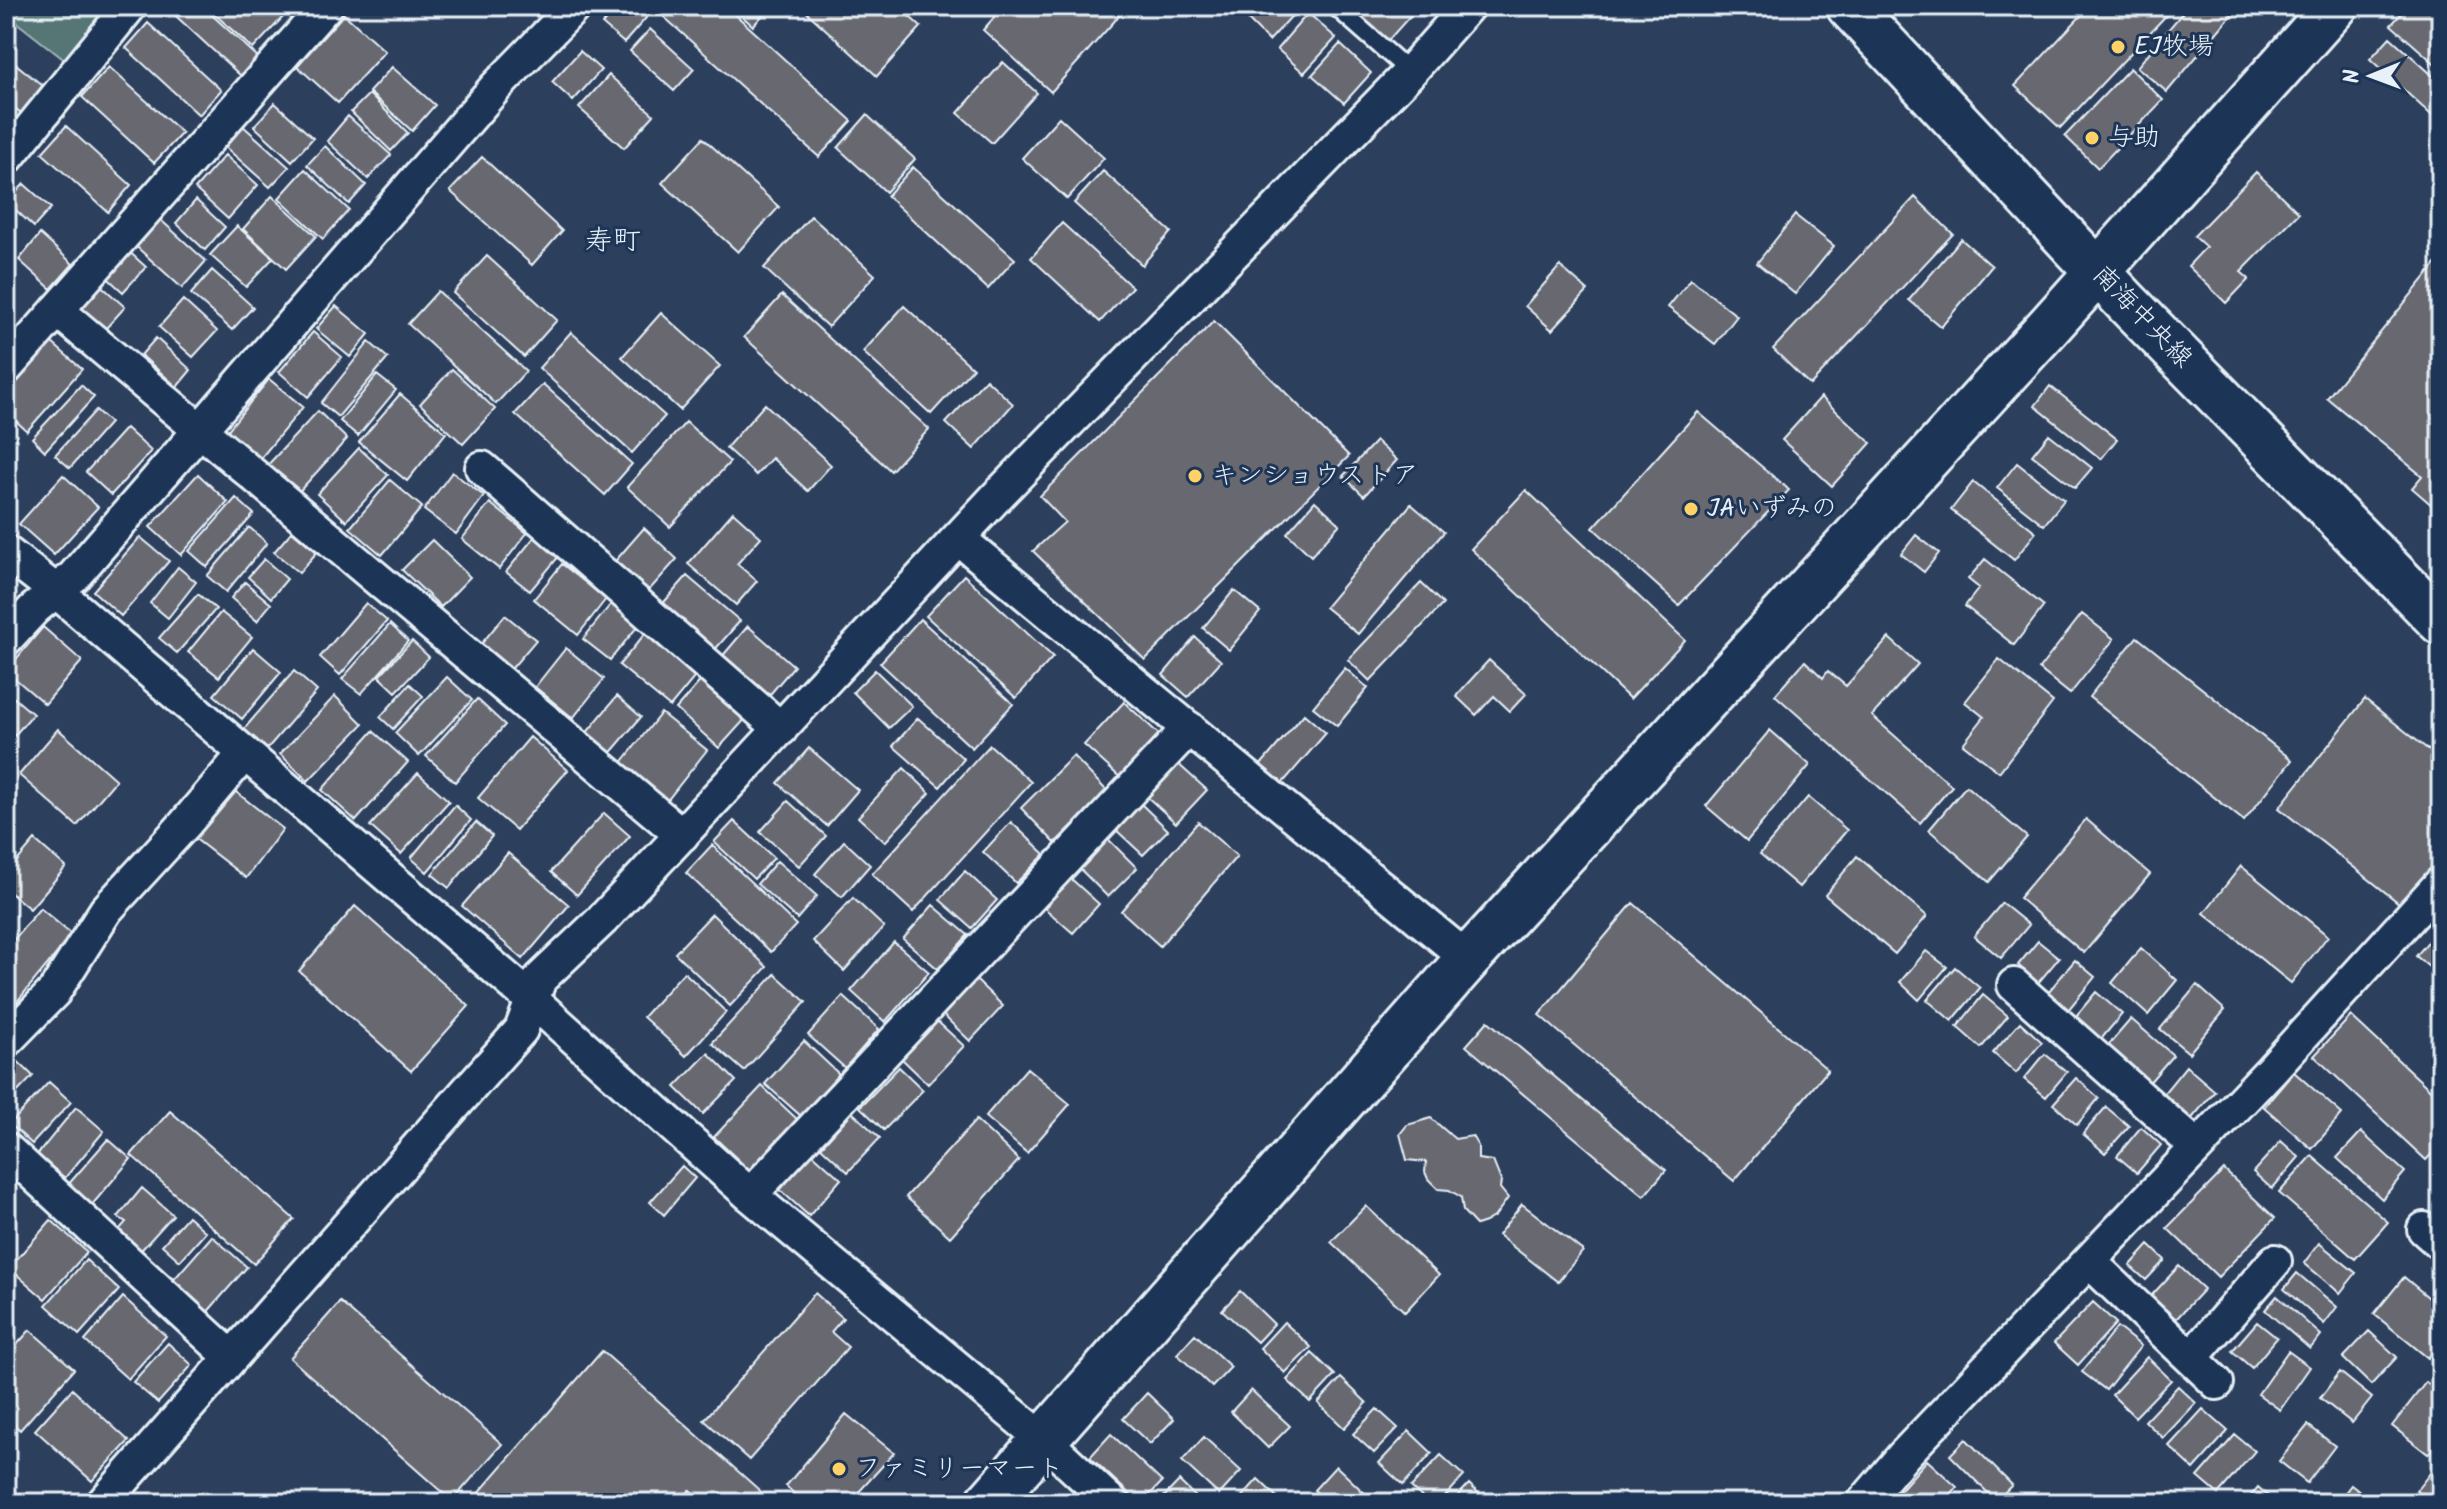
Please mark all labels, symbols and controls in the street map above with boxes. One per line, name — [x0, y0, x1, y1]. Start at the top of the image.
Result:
place label: EJ牧場 — [2134, 26, 2213, 68]
north arrow — [2331, 36, 2411, 116]
marker: EJ牧場 — [2109, 38, 2127, 56]
text: N — [2336, 69, 2371, 84]
place label: 与助 — [2108, 117, 2160, 159]
marker: 与助 — [2083, 129, 2101, 147]
district label: 寿町 — [585, 219, 641, 264]
street label: 南海中央線 — [2082, 256, 2202, 378]
place label: キンショウストア — [1211, 455, 1418, 497]
marker: キンショウストア — [1186, 467, 1204, 485]
place label: JAいずみの — [1707, 488, 1837, 530]
marker: JAいずみの — [1682, 500, 1700, 518]
place label: ファミリーマート — [855, 1448, 1064, 1490]
marker: ファミリーマート — [830, 1460, 848, 1478]

